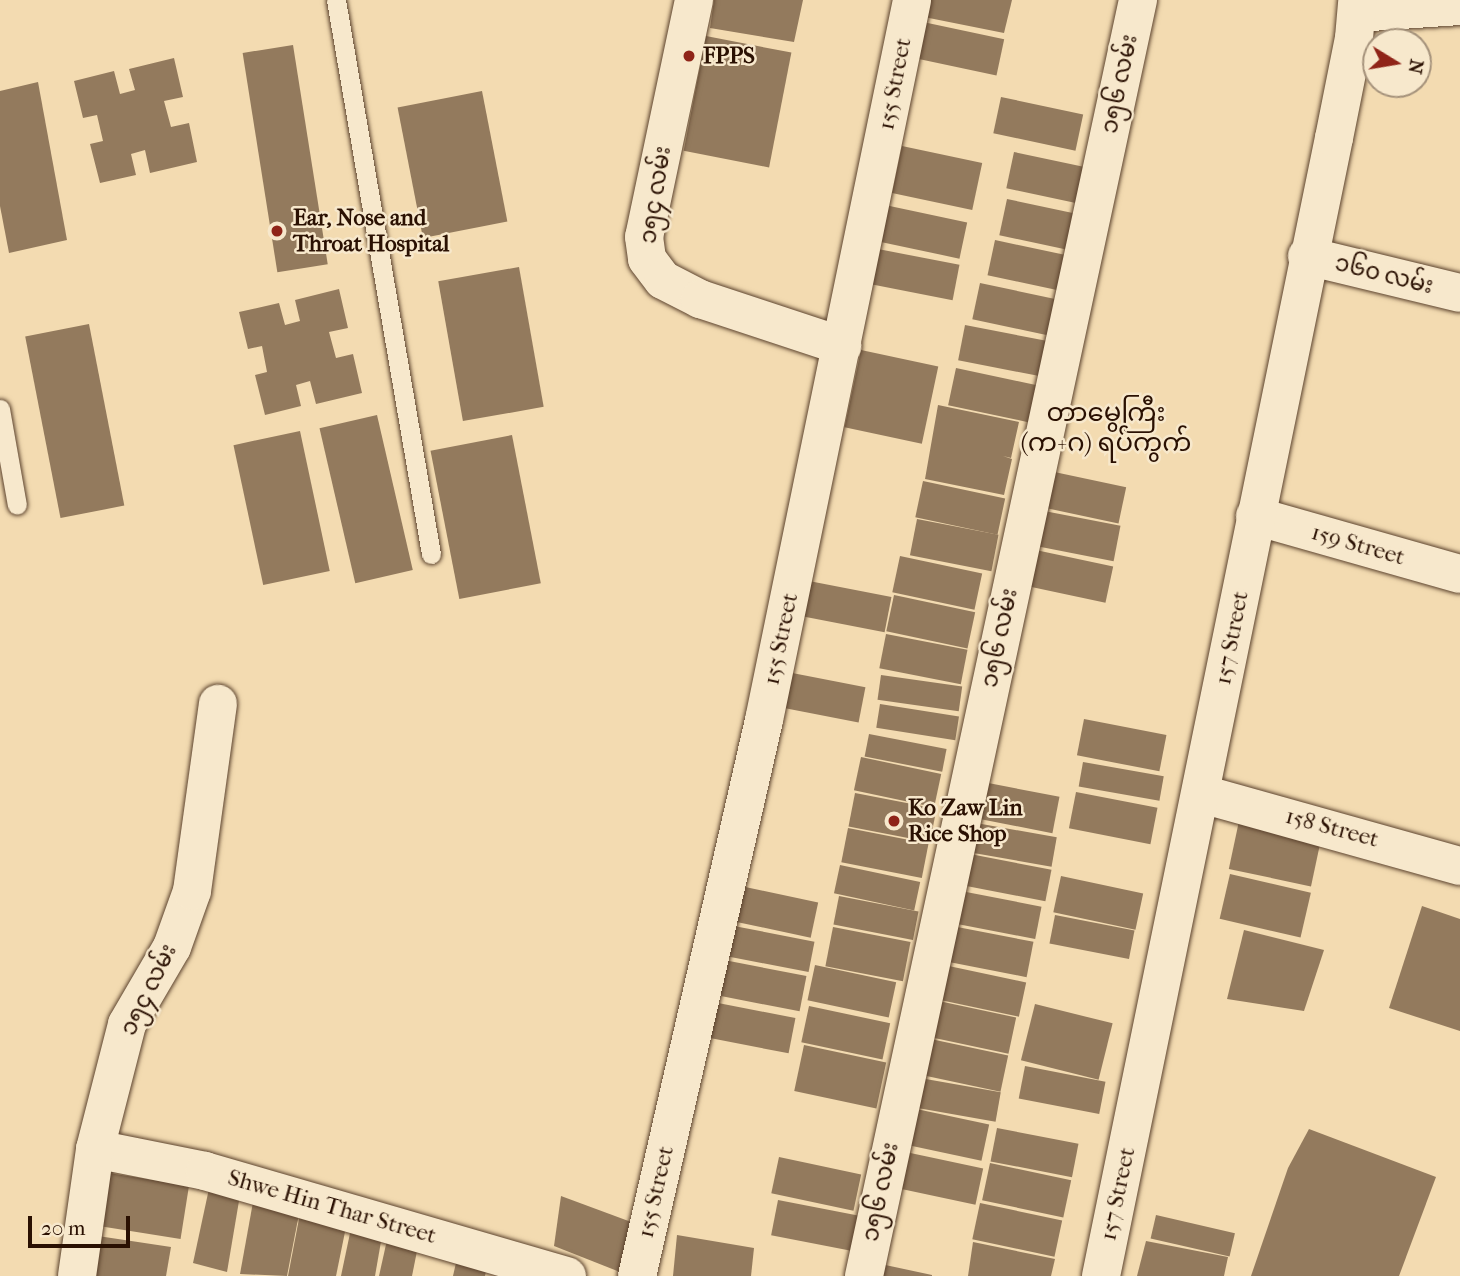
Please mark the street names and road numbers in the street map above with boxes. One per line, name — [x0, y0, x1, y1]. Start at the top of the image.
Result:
street label: ၁၅၆ လမ်း — [1096, 32, 1144, 136]
street label: 155 Street — [873, 35, 917, 133]
street label: ၁၅၄ လမ်း — [635, 144, 677, 246]
street label: ၁၆၀ လမ်း — [1332, 249, 1436, 301]
street label: 159 Street — [1308, 519, 1408, 571]
street label: ၁၅၆ လမ်း — [976, 586, 1024, 690]
street label: 157 Street — [1209, 589, 1255, 687]
street label: 155 Street — [758, 590, 804, 688]
street label: 158 Street — [1282, 802, 1382, 854]
street label: ၁၅၄ လမ်း — [115, 940, 183, 1040]
street label: ၁၅၆ လမ်း — [857, 1140, 905, 1244]
street label: 155 Street — [632, 1143, 680, 1241]
street label: 157 Street — [1095, 1145, 1141, 1243]
street label: Shwe Hin Thar Street — [225, 1164, 439, 1250]

